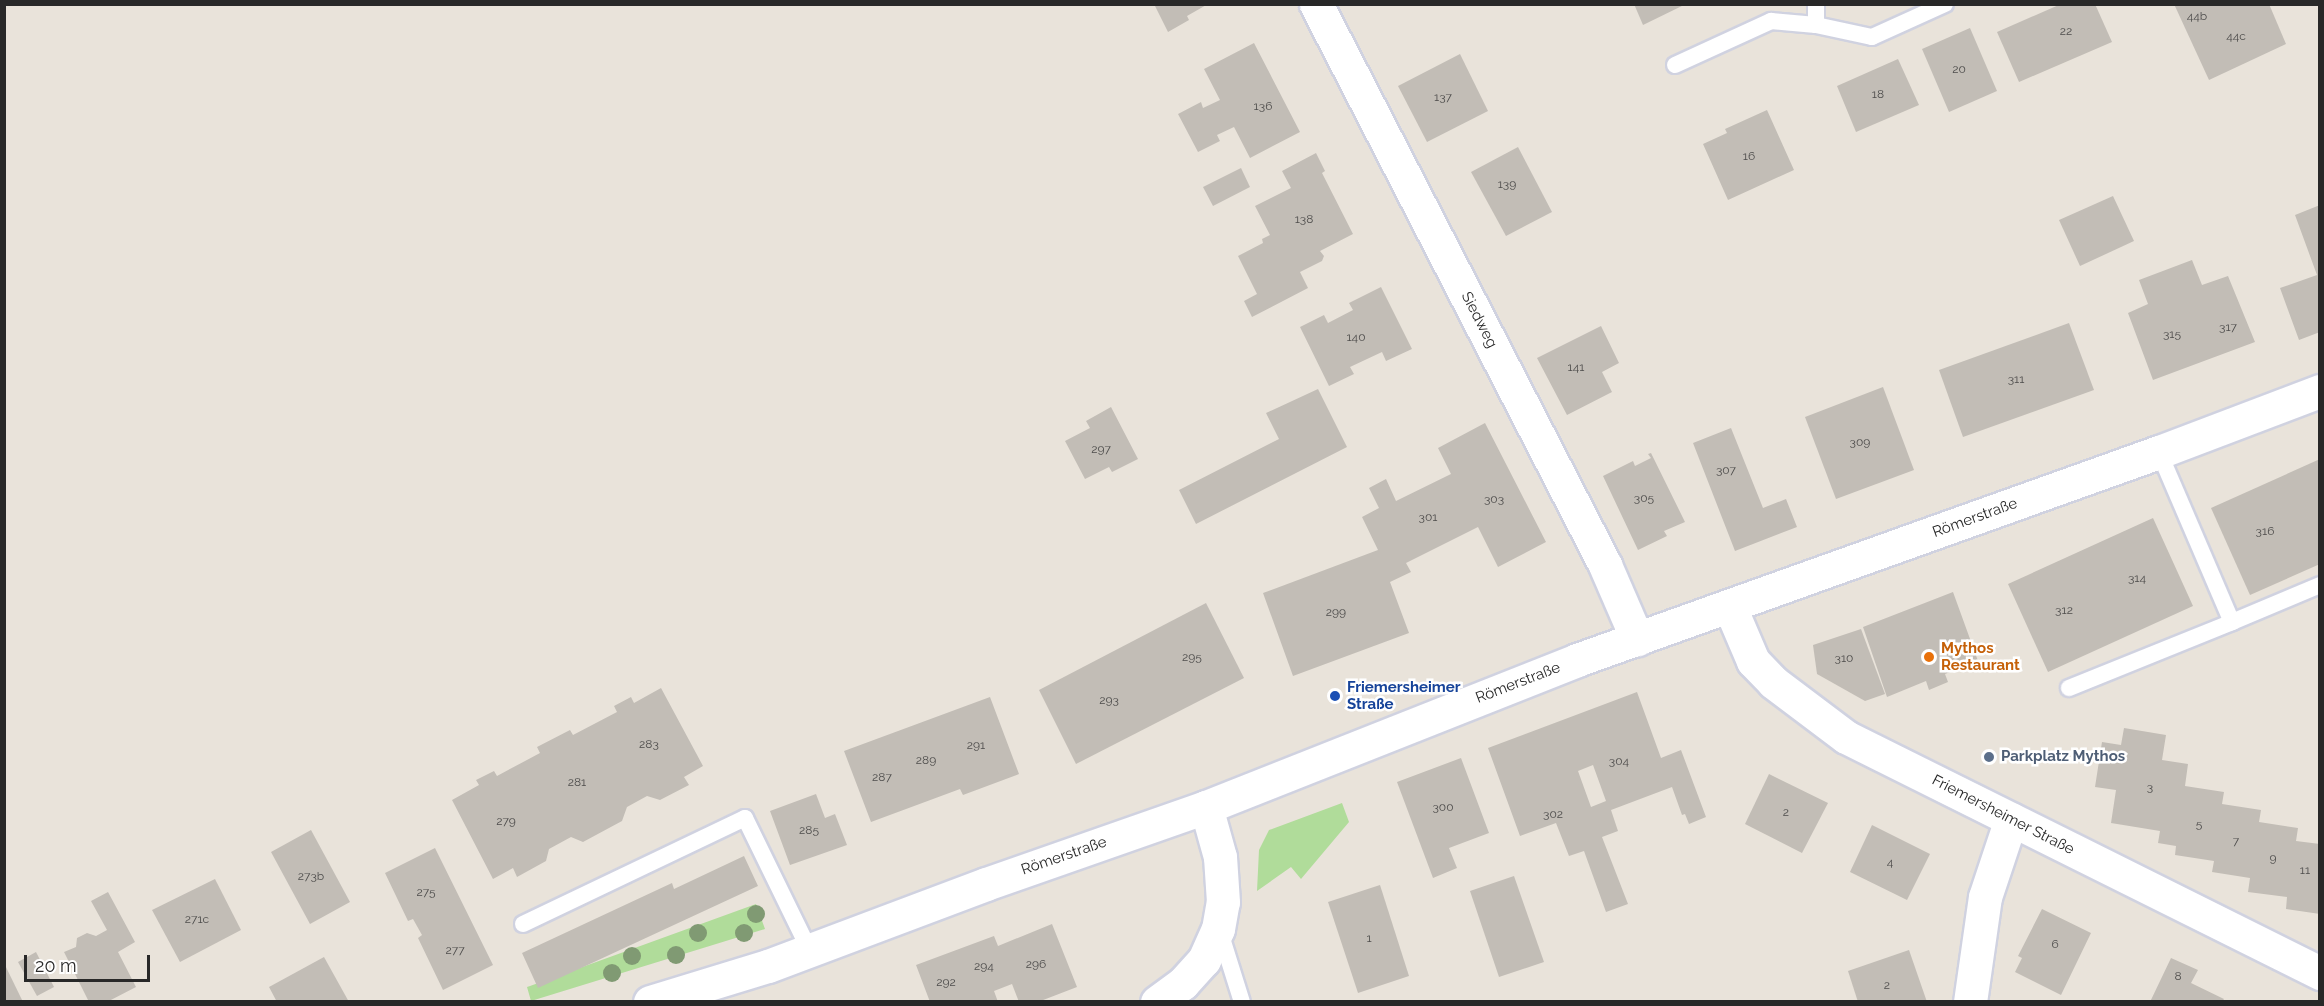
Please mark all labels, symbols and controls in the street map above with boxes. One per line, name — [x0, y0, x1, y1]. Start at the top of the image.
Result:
house number: 44b — [2187, 10, 2207, 24]
house number: 22 — [2060, 25, 2072, 39]
house number: 44c — [2226, 30, 2246, 44]
house number: 20 — [1952, 63, 1966, 77]
house number: 18 — [1872, 88, 1884, 102]
house number: 137 — [1434, 91, 1452, 105]
house number: 136 — [1254, 100, 1272, 114]
house number: 16 — [1743, 150, 1755, 164]
house number: 139 — [1498, 178, 1516, 192]
house number: 138 — [1295, 213, 1313, 227]
street label: Siedweg — [1457, 289, 1501, 351]
house number: 317 — [2219, 321, 2237, 335]
house number: 315 — [2163, 328, 2181, 342]
house number: 140 — [1346, 331, 1366, 345]
house number: 141 — [1568, 361, 1584, 375]
house number: 311 — [2008, 373, 2024, 387]
house number: 309 — [1850, 436, 1870, 450]
house number: 297 — [1091, 443, 1111, 457]
house number: 307 — [1716, 464, 1736, 478]
house number: 305 — [1634, 492, 1654, 506]
house number: 303 — [1484, 493, 1504, 507]
street label: Römerstraße — [1930, 494, 2020, 542]
house number: 301 — [1419, 511, 1437, 525]
house number: 316 — [2256, 525, 2274, 539]
house number: 314 — [2128, 572, 2146, 586]
house number: 312 — [2055, 604, 2073, 618]
house number: 299 — [1326, 606, 1346, 620]
place label: Mythos Restaurant — [1941, 639, 2020, 674]
marker: Mythos Restaurant — [1922, 650, 1936, 664]
house number: 295 — [1182, 651, 1202, 665]
house number: 310 — [1835, 652, 1853, 666]
street label: Römerstraße — [1473, 659, 1563, 707]
place label: Friemersheimer Straße — [1347, 678, 1461, 713]
marker: Friemersheimer Straße — [1328, 689, 1342, 703]
house number: 293 — [1099, 694, 1119, 708]
house number: 283 — [639, 738, 659, 752]
house number: 291 — [967, 739, 985, 753]
place label: Parkplatz Mythos — [2001, 748, 2125, 766]
marker: Parkplatz Mythos — [1982, 750, 1996, 764]
house number: 289 — [916, 754, 936, 768]
house number: 304 — [1609, 755, 1629, 769]
house number: 287 — [872, 771, 892, 785]
street label: Friemersheimer Straße — [1929, 771, 2077, 859]
house number: 281 — [568, 776, 586, 790]
house number: 3 — [2147, 781, 2153, 795]
house number: 300 — [1432, 801, 1454, 815]
house number: 2 — [1783, 806, 1789, 820]
house number: 302 — [1543, 808, 1563, 822]
house number: 279 — [496, 815, 516, 829]
house number: 5 — [2196, 818, 2202, 832]
house number: 285 — [799, 824, 819, 838]
street label: Römerstraße — [1019, 833, 1109, 879]
house number: 7 — [2233, 835, 2239, 849]
house number: 9 — [2269, 852, 2277, 866]
house number: 4 — [1887, 856, 1893, 870]
house number: 11 — [2300, 864, 2310, 878]
house number: 273b — [298, 870, 324, 884]
house number: 275 — [416, 886, 436, 900]
house number: 271c — [185, 913, 209, 927]
house number: 1 — [1366, 932, 1372, 946]
house number: 6 — [2051, 938, 2059, 952]
scale bar — [27, 943, 153, 981]
house number: 277 — [445, 944, 465, 958]
text: 20 m — [35, 955, 77, 976]
house number: 296 — [1026, 958, 1046, 972]
house number: 294 — [974, 960, 994, 974]
house number: 8 — [2174, 970, 2182, 984]
house number: 292 — [936, 976, 956, 990]
house number: 2 — [1884, 979, 1890, 993]

